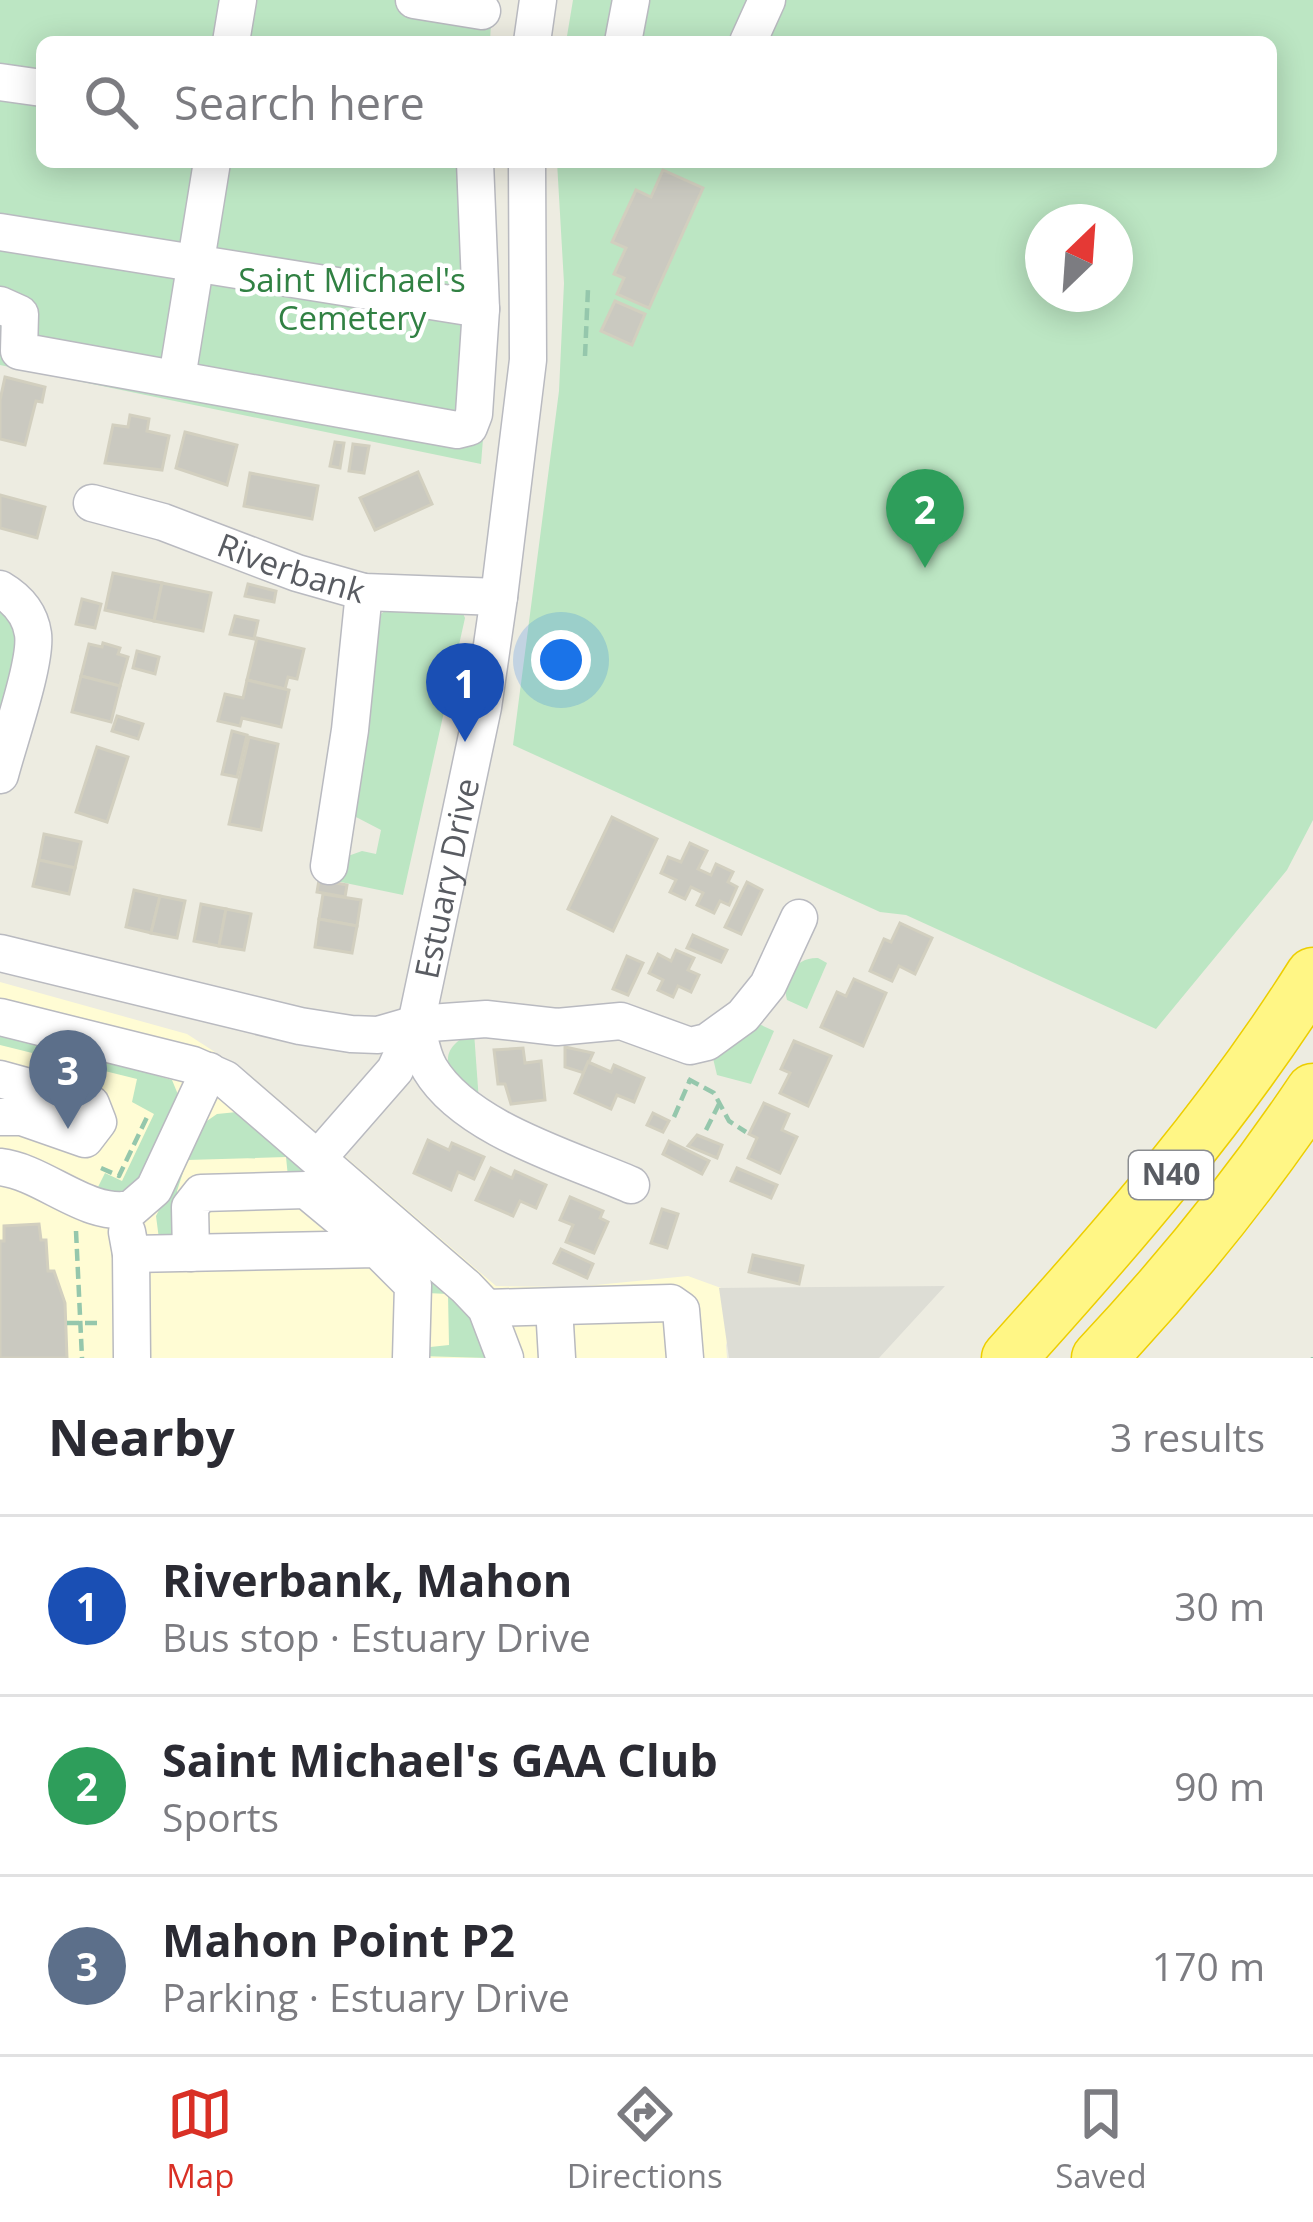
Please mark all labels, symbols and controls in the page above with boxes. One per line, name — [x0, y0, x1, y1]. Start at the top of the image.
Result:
search box — [36, 36, 1277, 168]
icon: search — [78, 69, 144, 135]
text: Search here — [174, 72, 425, 133]
north arrow — [1025, 204, 1133, 312]
park label: Saint Michael's Cemetery — [238, 257, 466, 340]
pin: 2 — [886, 469, 964, 568]
street label: Riverbank — [211, 522, 371, 613]
your location — [531, 630, 591, 690]
pin: 1 — [426, 643, 504, 742]
street label: Estuary Drive — [403, 774, 489, 983]
pin: 3 — [29, 1030, 107, 1129]
road number: N40 — [1129, 1151, 1213, 1199]
text: Nearby — [48, 1401, 235, 1471]
text: 3 results — [1110, 1410, 1265, 1463]
text: Riverbank, Mahon — [162, 1549, 572, 1610]
text: 1 — [76, 1579, 98, 1632]
text: 30 m — [1174, 1579, 1265, 1632]
text: Bus stop · Estuary Drive — [162, 1610, 591, 1663]
text: Saint Michael's GAA Club — [162, 1729, 718, 1790]
text: 2 — [76, 1759, 98, 1812]
text: 90 m — [1174, 1759, 1265, 1812]
text: Sports — [162, 1790, 279, 1843]
text: Mahon Point P2 — [162, 1909, 515, 1970]
text: 3 — [76, 1939, 98, 1992]
text: 170 m — [1152, 1939, 1265, 1992]
text: Parking · Estuary Drive — [162, 1970, 570, 2023]
tab: Map — [166, 2081, 234, 2198]
tab: Directions — [567, 2081, 723, 2198]
tab: Saved — [1055, 2081, 1147, 2198]

